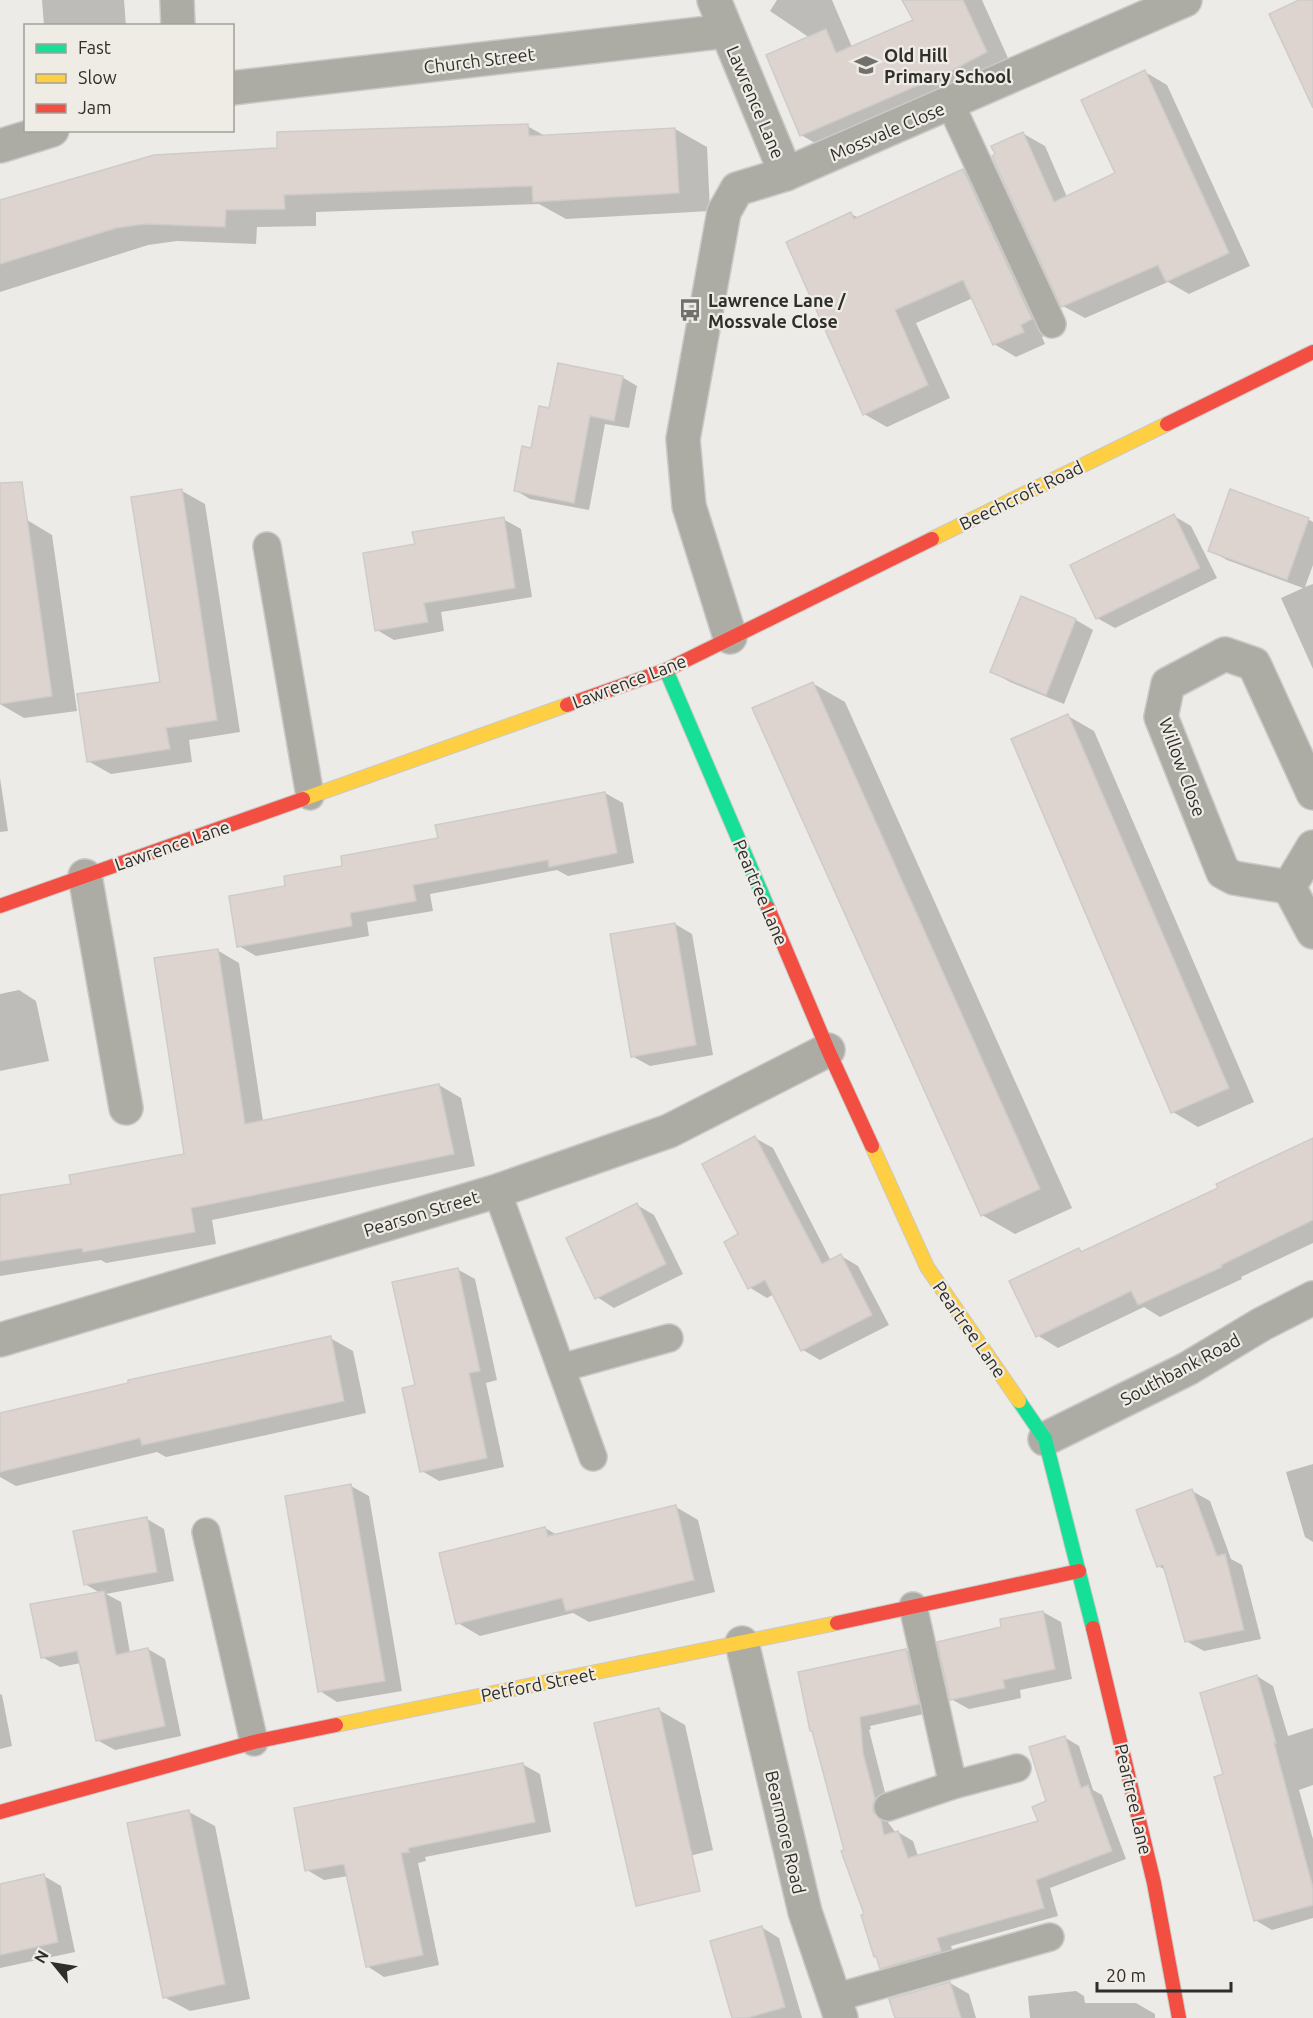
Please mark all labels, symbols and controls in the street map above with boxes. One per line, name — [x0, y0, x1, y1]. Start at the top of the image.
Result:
legend — [24, 24, 234, 132]
text: Fast — [78, 37, 111, 57]
street label: Church Street — [422, 43, 536, 77]
street label: Lawrence Lane — [723, 43, 789, 161]
place label: Old Hill Primary School — [884, 45, 1012, 86]
school or university icon: Old Hill Primary School — [853, 52, 879, 78]
text: Slow — [78, 67, 117, 87]
text: Jam — [78, 97, 112, 117]
street label: Mossvale Close — [827, 98, 947, 164]
place label: Lawrence Lane / Mossvale Close — [708, 290, 846, 331]
bus stop icon: Lawrence Lane / Mossvale Close — [677, 297, 703, 323]
street label: Beechcroft Road — [956, 456, 1086, 534]
street label: Lawrence Lane — [569, 650, 689, 712]
street label: Willow Close — [1156, 715, 1210, 819]
street label: Lawrence Lane — [112, 816, 232, 874]
street label: Peartree Lane — [730, 836, 792, 948]
street label: Pearson Street — [361, 1186, 481, 1240]
street label: Peartree Lane — [929, 1277, 1011, 1381]
street label: Southbank Road — [1117, 1329, 1243, 1409]
street label: Petford Street — [479, 1663, 597, 1705]
street label: Peartree Lane — [1112, 1742, 1156, 1856]
street label: Bearmore Road — [762, 1768, 810, 1896]
north arrow — [24, 1934, 84, 1994]
text: N — [30, 1947, 52, 1966]
scale bar — [1097, 1955, 1230, 1993]
text: 20 m — [1106, 1965, 1146, 1985]

